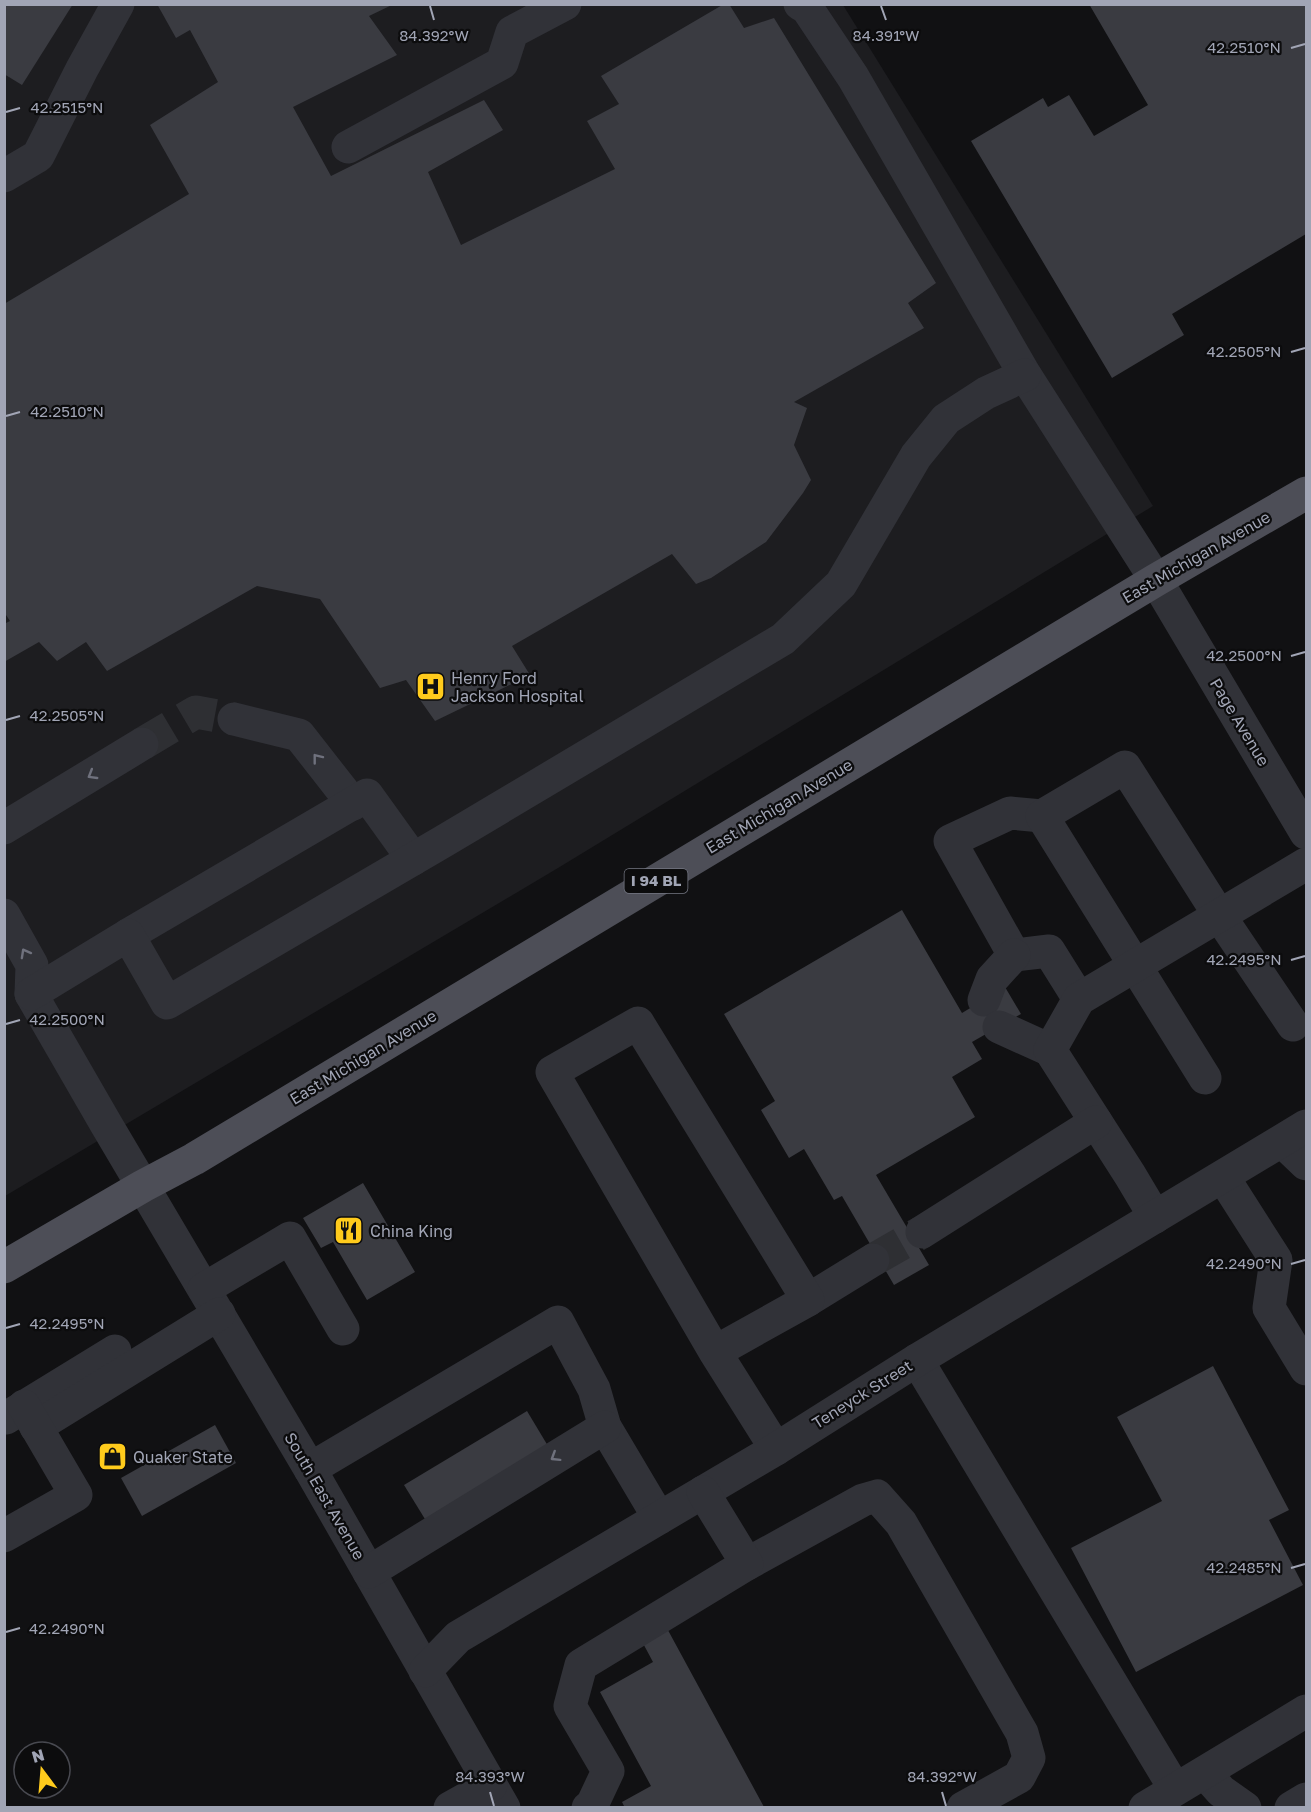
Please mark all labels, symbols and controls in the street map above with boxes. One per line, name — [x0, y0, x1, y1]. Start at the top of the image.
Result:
text: 84.392°W — [399, 26, 469, 44]
text: 84.391°W — [853, 26, 919, 44]
text: 42.2510°N — [1207, 38, 1281, 56]
text: 42.2515°N — [31, 98, 103, 116]
text: 42.2505°N — [1206, 342, 1282, 360]
text: 42.2510°N — [30, 402, 104, 420]
street label: East Michigan Avenue — [1118, 506, 1274, 608]
text: 42.2500°N — [1206, 646, 1282, 664]
place label: Henry Ford Jackson Hospital — [451, 668, 584, 706]
hospital icon: Henry Ford Jackson Hospital — [414, 671, 446, 703]
street label: Page Avenue — [1206, 674, 1274, 770]
text: 42.2505°N — [29, 706, 105, 724]
one-way arrow — [313, 754, 324, 765]
street label: East Michigan Avenue — [702, 754, 856, 858]
one-way arrow — [88, 767, 98, 779]
road number: I 94 BL — [624, 869, 688, 893]
one-way arrow — [21, 949, 33, 959]
text: 42.2495°N — [1206, 950, 1282, 968]
street label: East Michigan Avenue — [286, 1005, 440, 1109]
text: 42.2500°N — [29, 1010, 105, 1028]
restaurant icon: China King — [333, 1215, 365, 1247]
place label: China King — [370, 1221, 453, 1241]
text: 42.2490°N — [1206, 1254, 1282, 1272]
text: 42.2495°N — [29, 1314, 105, 1332]
street label: Teneyck Street — [808, 1355, 916, 1433]
street label: South East Avenue — [280, 1429, 370, 1563]
shop icon: Quaker State — [96, 1441, 128, 1473]
place label: Quaker State — [133, 1447, 233, 1467]
one-way arrow — [551, 1450, 561, 1462]
text: 42.2485°N — [1206, 1558, 1282, 1576]
text: 42.2490°N — [29, 1619, 105, 1637]
north arrow — [12, 1740, 72, 1800]
text: N — [29, 1744, 46, 1767]
text: 84.393°W — [455, 1767, 525, 1785]
text: 84.392°W — [907, 1767, 977, 1785]

